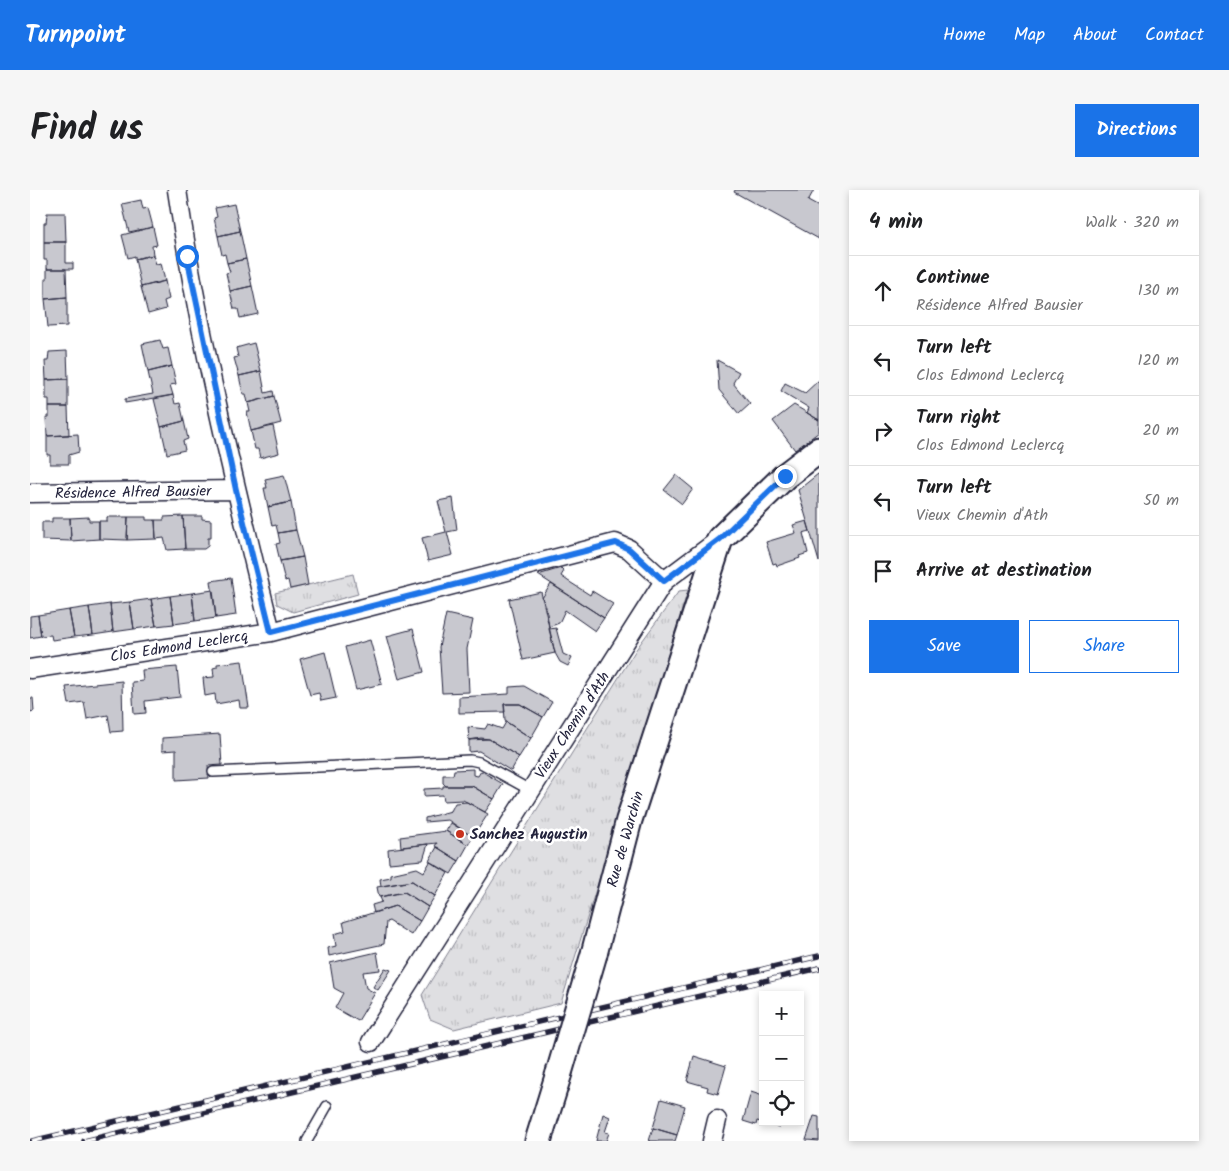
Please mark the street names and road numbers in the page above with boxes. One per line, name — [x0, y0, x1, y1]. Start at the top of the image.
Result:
street label: Résidence Alfred Bausier — [55, 480, 212, 506]
street label: Clos Edmond Leclercq — [109, 624, 250, 670]
street label: Vieux Chemin d'Ath — [529, 667, 617, 784]
street label: Rue de Warchin — [601, 788, 651, 890]

